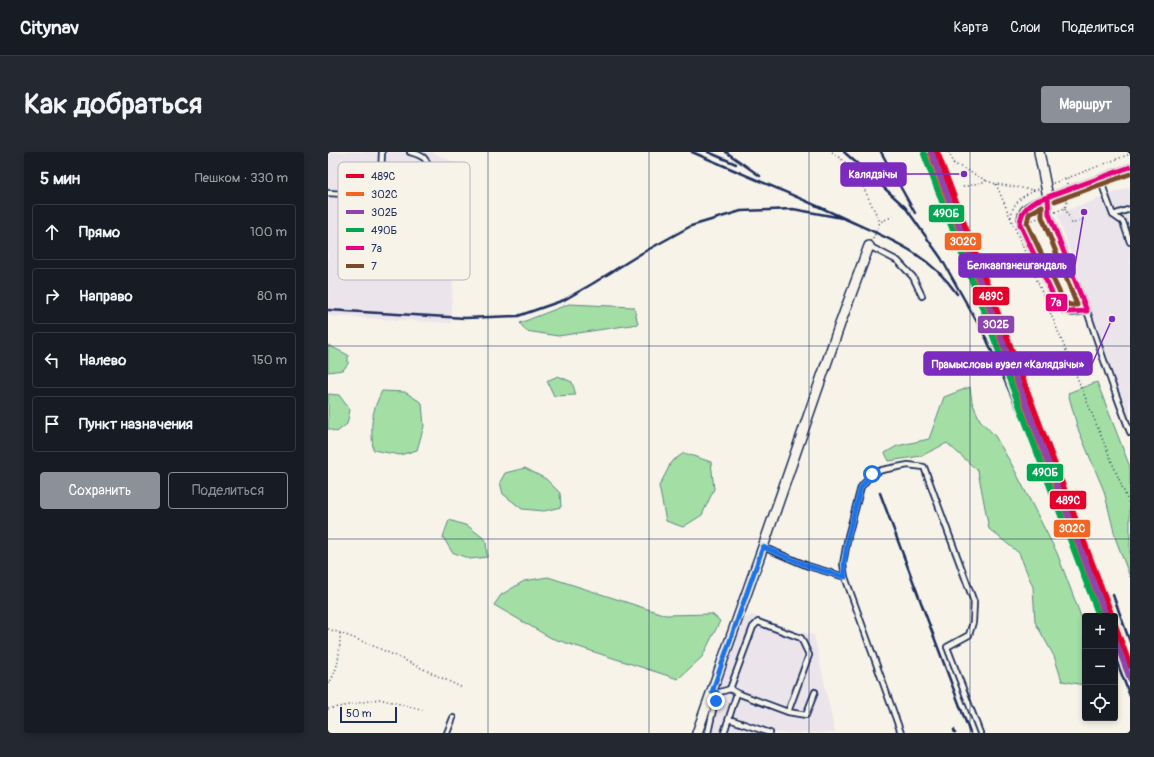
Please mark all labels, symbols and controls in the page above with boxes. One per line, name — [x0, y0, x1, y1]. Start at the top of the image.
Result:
text: Citynav — [20, 16, 79, 40]
text: Карта — [954, 19, 988, 36]
text: Слои — [1010, 19, 1040, 36]
text: Поделиться — [1062, 19, 1134, 36]
button: Маршрут — [1041, 86, 1130, 123]
text: Как добраться — [24, 87, 202, 122]
legend — [338, 162, 470, 280]
callout: Калядзічы — [841, 163, 906, 186]
text: 5 мин — [40, 168, 80, 189]
text: Калядзічы — [849, 168, 897, 181]
text: Пешком · 330 m — [195, 170, 288, 186]
text: 489С — [371, 170, 396, 183]
text: 302С — [371, 188, 398, 201]
line badge: 490Б — [928, 204, 965, 223]
text: 302Б — [371, 206, 397, 219]
text: 490Б — [932, 207, 959, 220]
icon: ahead — [41, 221, 63, 243]
text: Прямо — [79, 223, 120, 242]
text: 100 m — [250, 224, 287, 240]
text: 490Б — [371, 224, 397, 237]
line badge: 302С — [944, 232, 982, 251]
text: 302С — [950, 235, 977, 248]
text: 7а — [371, 242, 382, 255]
callout: Белкаапзнешгандаль — [959, 254, 1075, 277]
text: Белкаапзнешгандаль — [967, 259, 1067, 272]
text: 7 — [371, 260, 377, 273]
icon: right — [41, 285, 63, 307]
line badge: 489С — [972, 286, 1010, 306]
text: Направо — [79, 287, 133, 306]
text: 80 m — [257, 288, 287, 304]
text: 489С — [978, 290, 1003, 303]
line badge: 7а — [1045, 293, 1068, 312]
text: 7а — [1051, 296, 1061, 309]
line badge: 302Б — [977, 315, 1015, 334]
text: 302Б — [983, 318, 1010, 331]
icon: left — [41, 349, 63, 371]
text: Налево — [79, 351, 126, 370]
text: 150 m — [252, 352, 287, 368]
callout: Прамысловы вузел «Калядзічы» — [924, 352, 1092, 375]
text: Прамысловы вузел «Калядзічы» — [932, 358, 1085, 371]
icon: arrive — [41, 413, 63, 435]
text: Пункт назначения — [79, 415, 193, 434]
line badge: 490Б — [1026, 463, 1064, 482]
route start — [863, 465, 881, 483]
text: 490Б — [1031, 466, 1058, 479]
button: Сохранить — [40, 472, 160, 509]
button: Поделиться — [168, 472, 288, 509]
line badge: 489С — [1049, 490, 1087, 510]
text: 489С — [1055, 494, 1080, 507]
line badge: 302С — [1053, 519, 1091, 538]
text: 302С — [1059, 522, 1086, 535]
map controls — [1082, 613, 1118, 721]
button: + — [1082, 613, 1118, 649]
button: − — [1082, 649, 1118, 685]
button: locate — [1082, 685, 1118, 721]
route end — [707, 692, 725, 710]
scale bar — [340, 705, 397, 724]
text: 50 m — [346, 707, 372, 720]

